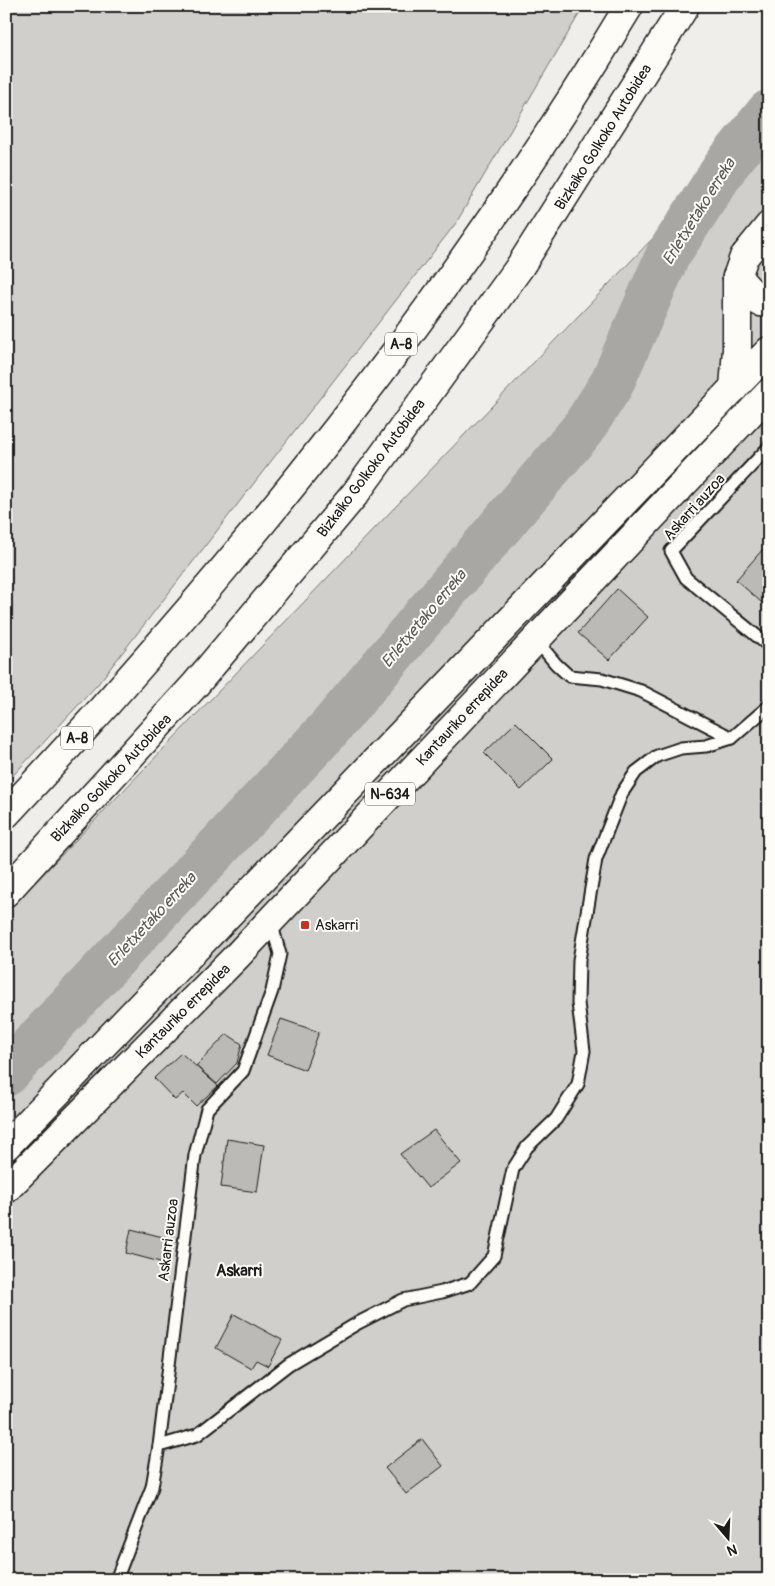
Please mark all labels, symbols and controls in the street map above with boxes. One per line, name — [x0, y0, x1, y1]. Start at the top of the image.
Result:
street label: Bizkaiko Golkoko Autobidea — [551, 61, 656, 214]
water label: Erletxetako erreka — [658, 153, 740, 268]
road number: A-8 — [385, 332, 417, 356]
street label: Bizkaiko Golkoko Autobidea — [313, 395, 430, 541]
street label: Askarri auzoa — [659, 470, 729, 545]
water label: Erletxetako erreka — [377, 564, 472, 672]
street label: Kantauriko errepidea — [412, 665, 512, 770]
street label: Bizkaiko Golkoko Autobidea — [47, 710, 176, 846]
road number: A-8 — [61, 726, 93, 750]
road number: N-634 — [365, 782, 415, 806]
water label: Erletxetako erreka — [103, 867, 202, 971]
place label: Askarri — [315, 916, 358, 935]
marker: Askarri — [299, 919, 311, 931]
street label: Kantauriko errepidea — [132, 960, 235, 1063]
street label: Askarri auzoa — [154, 1198, 183, 1283]
district label: Askarri — [216, 1261, 262, 1281]
north arrow — [702, 1514, 752, 1564]
text: N — [725, 1540, 739, 1559]

